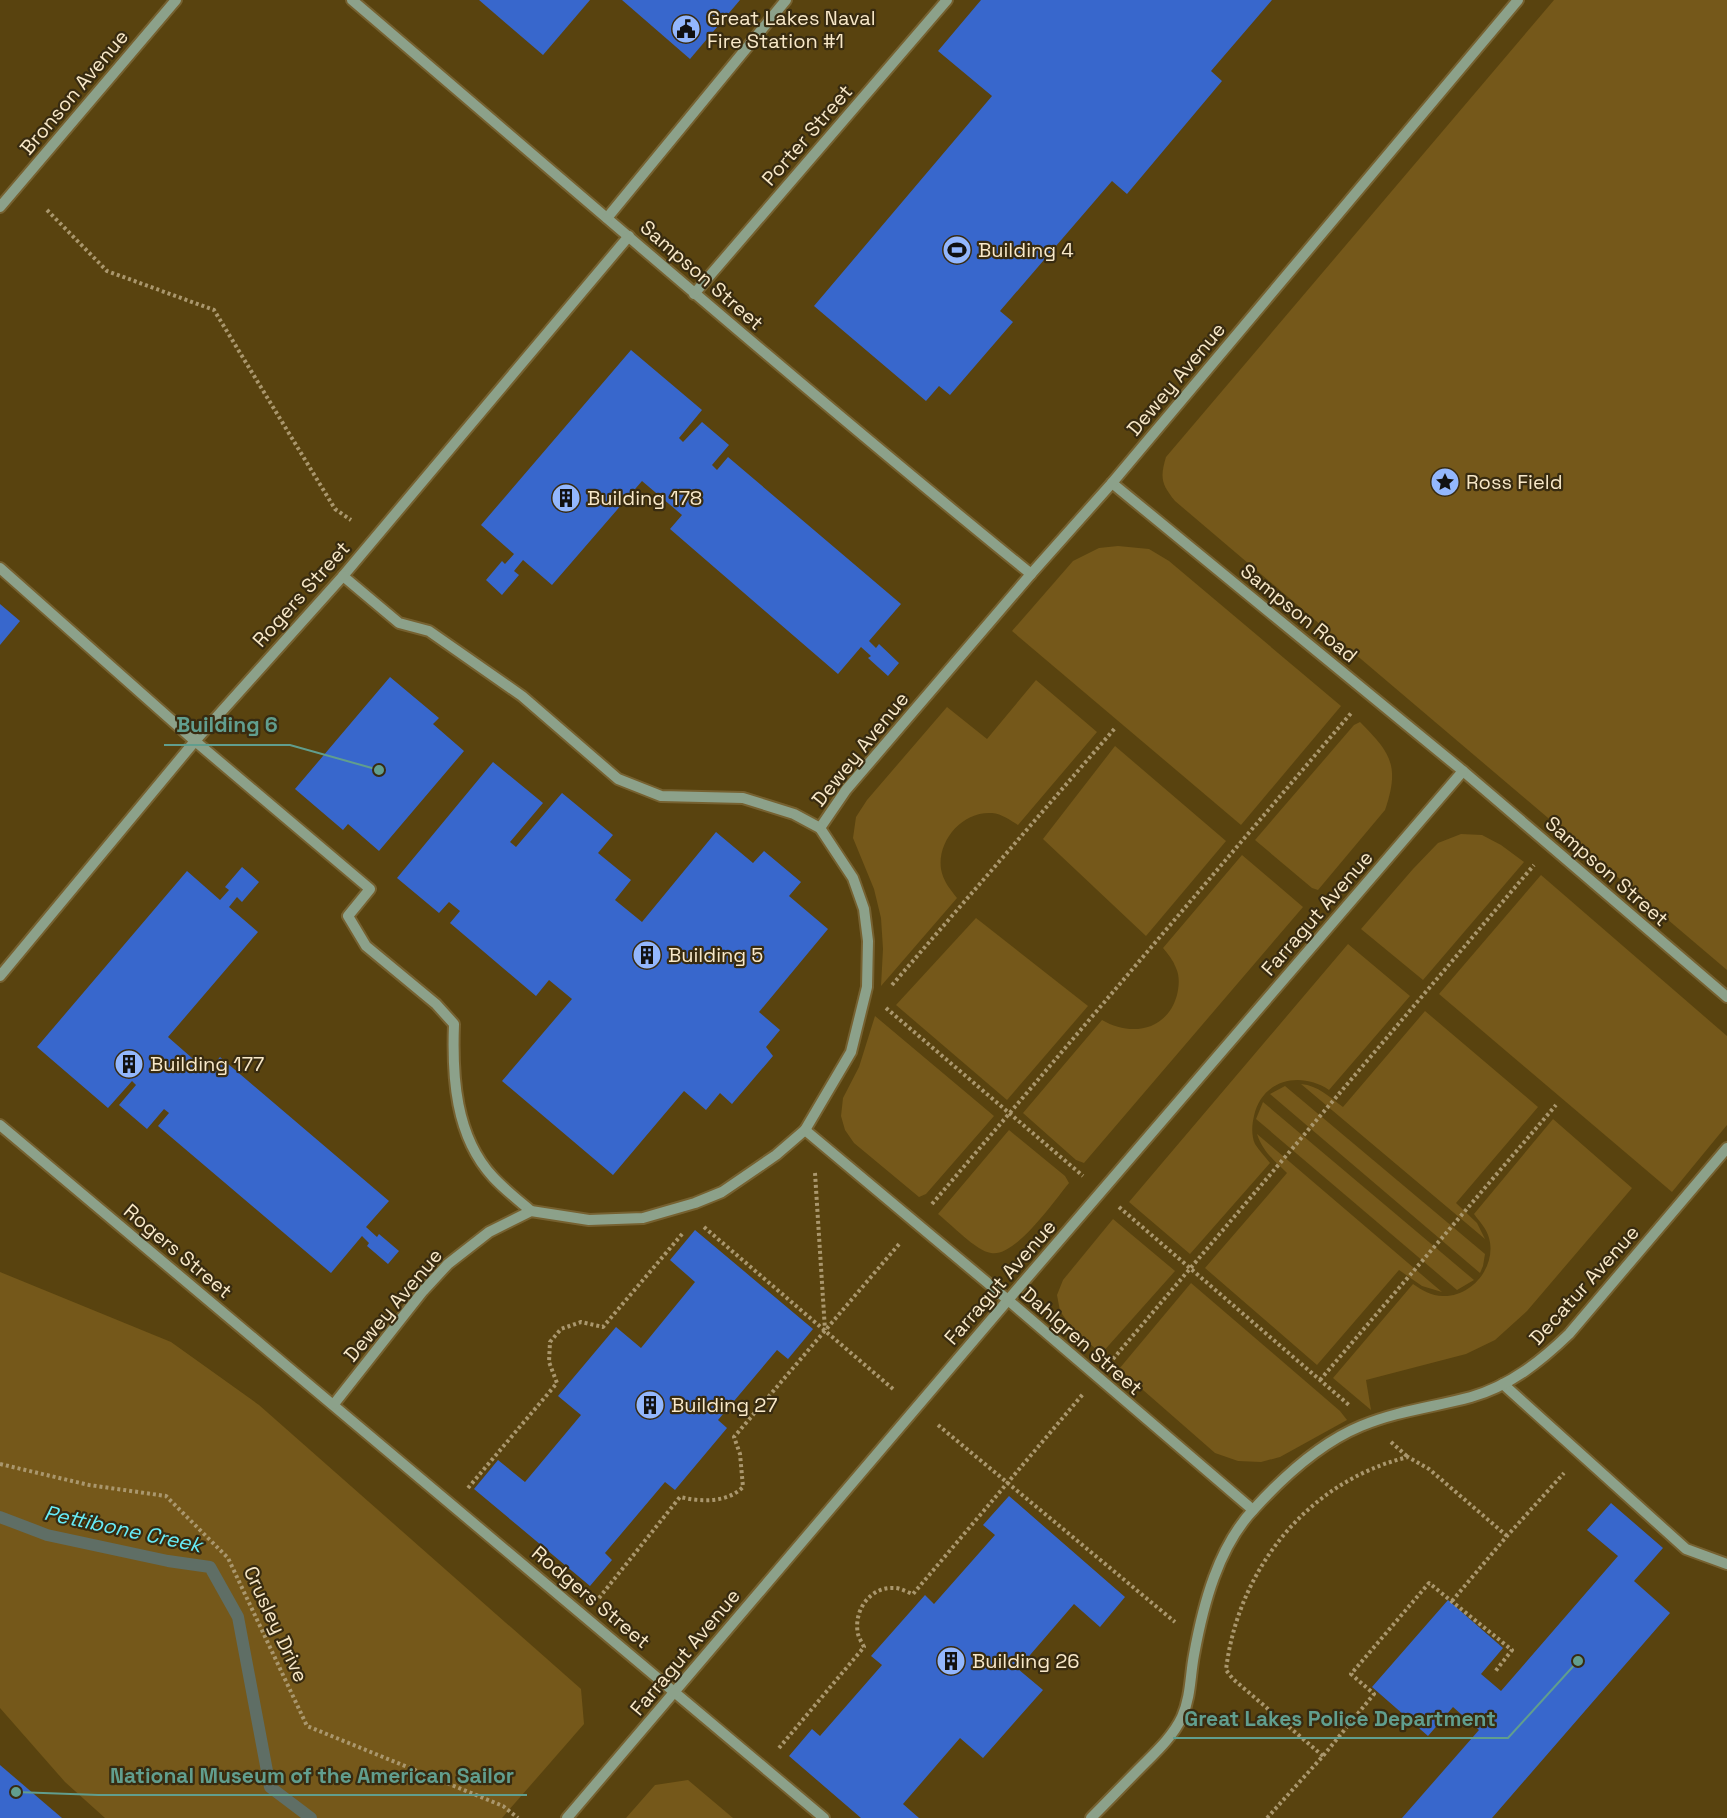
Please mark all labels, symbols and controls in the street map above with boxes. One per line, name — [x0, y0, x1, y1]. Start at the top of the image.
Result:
place label: Great Lakes Naval Fire Station #1 — [707, 5, 876, 54]
public building icon: Great Lakes Naval Fire Station #1 — [670, 13, 702, 45]
street label: Bronson Avenue — [14, 24, 134, 160]
street label: Porter Street — [756, 79, 858, 191]
street label: Sampson Street — [635, 214, 769, 336]
sports icon: Building 4 — [941, 234, 973, 266]
place label: Building 4 — [978, 237, 1074, 263]
street label: Dewey Avenue — [1121, 317, 1231, 441]
place icon: Ross Field — [1429, 466, 1461, 498]
place label: Ross Field — [1466, 469, 1563, 495]
building icon: Building 178 — [550, 482, 582, 514]
place label: Building 178 — [587, 485, 702, 511]
street label: Rogers Street — [247, 536, 355, 652]
street label: Sampson Road — [1235, 558, 1363, 668]
street label: Dewey Avenue — [806, 686, 914, 812]
callout: Building 6 — [164, 706, 290, 745]
text: Building 6 — [176, 711, 278, 738]
street label: Sampson Street — [1540, 810, 1674, 932]
street label: Farragut Avenue — [1255, 845, 1379, 981]
building icon: Building 5 — [631, 939, 663, 971]
place label: Building 5 — [668, 942, 763, 968]
building icon: Building 177 — [113, 1048, 145, 1080]
place label: Building 177 — [150, 1051, 264, 1077]
street label: Rogers Street — [118, 1198, 238, 1304]
street label: Farragut Avenue — [938, 1214, 1062, 1350]
street label: Decatur Avenue — [1523, 1220, 1645, 1350]
street label: Dewey Avenue — [338, 1243, 448, 1367]
street label: Dahlgren Street — [1016, 1281, 1148, 1401]
building icon: Building 27 — [634, 1389, 666, 1421]
place label: Building 27 — [671, 1392, 777, 1418]
water label: Pettibone Creek — [42, 1499, 207, 1559]
street label: Rodgers Street — [526, 1540, 656, 1654]
street label: Crusley Drive — [238, 1562, 314, 1686]
street label: Farragut Avenue — [624, 1583, 746, 1721]
building icon: Building 26 — [935, 1645, 967, 1677]
place label: Building 26 — [972, 1648, 1080, 1674]
callout: Great Lakes Police Department — [1173, 1699, 1508, 1738]
text: Great Lakes Police Department — [1184, 1705, 1496, 1732]
callout: National Museum of the American Sailor — [98, 1756, 527, 1795]
text: National Museum of the American Sailor — [110, 1762, 514, 1789]

